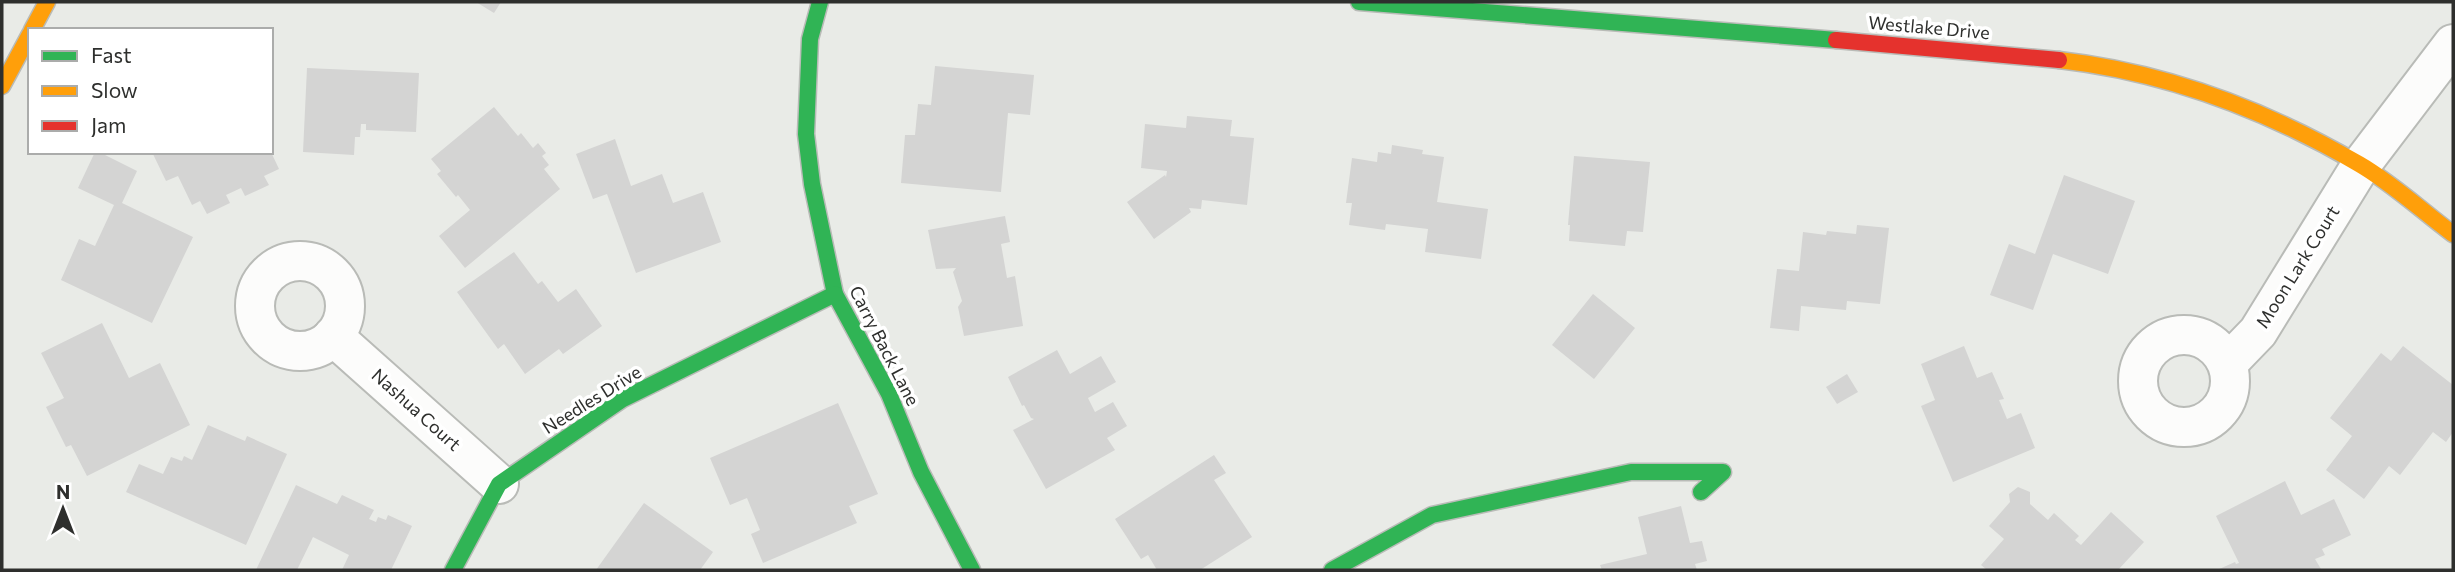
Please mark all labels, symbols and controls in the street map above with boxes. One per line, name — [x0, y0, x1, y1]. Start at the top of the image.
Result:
street label: Westlake Drive — [1867, 11, 1991, 43]
legend — [28, 28, 273, 154]
text: Fast — [91, 42, 132, 67]
text: Slow — [91, 77, 138, 102]
text: Jam — [91, 112, 126, 137]
street label: Moon Lark Court — [2251, 201, 2344, 332]
street label: Carry Back Lane — [845, 282, 925, 409]
street label: Needles Drive — [538, 360, 645, 438]
street label: Nashua Court — [368, 364, 466, 455]
north arrow — [28, 474, 98, 544]
text: N — [56, 480, 70, 503]

